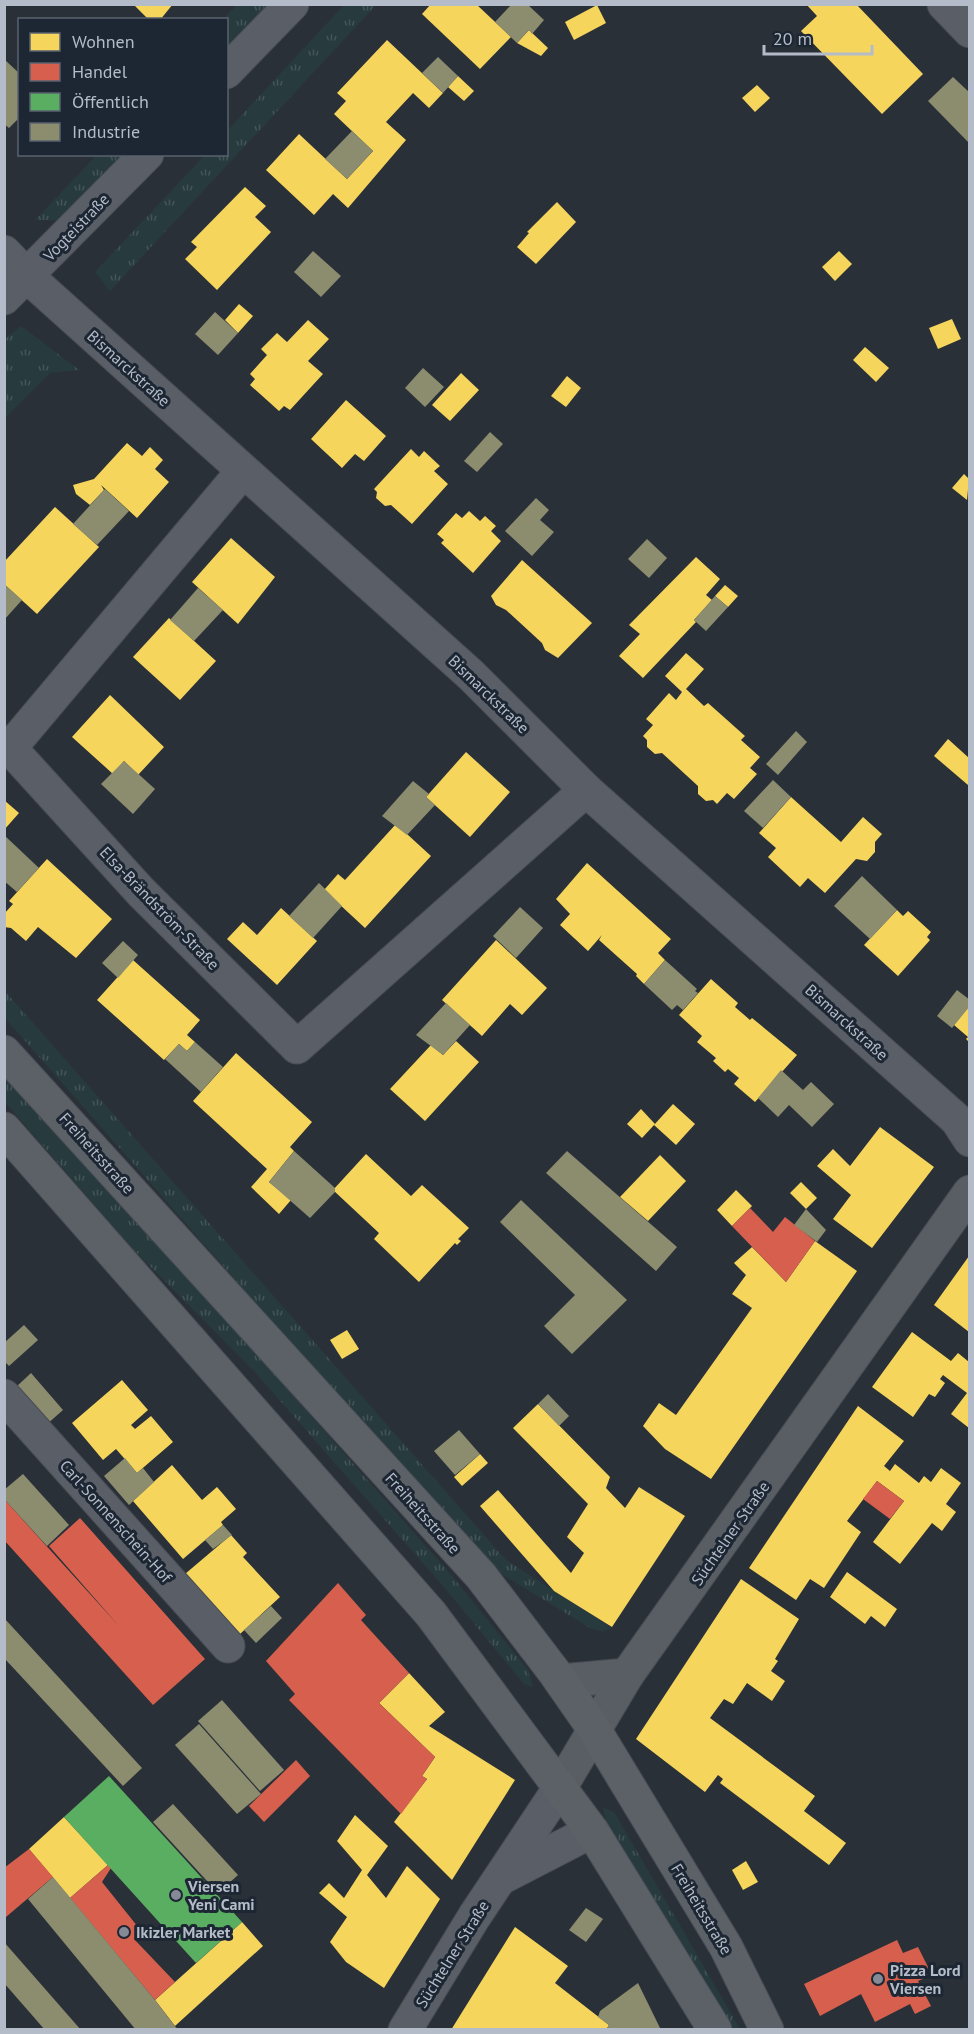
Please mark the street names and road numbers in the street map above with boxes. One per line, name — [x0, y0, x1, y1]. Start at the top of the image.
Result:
street label: Vogteistraße — [38, 189, 113, 266]
street label: Bismarckstraße — [83, 326, 175, 410]
street label: Bismarckstraße — [444, 650, 534, 738]
street label: Elsa-Brändström-Straße — [96, 842, 224, 974]
street label: Bismarckstraße — [801, 980, 893, 1064]
street label: Freiheitsstraße — [55, 1108, 139, 1198]
street label: Carl-Sonnenschein-Hof — [56, 1456, 177, 1587]
street label: Freiheitsstraße — [381, 1468, 465, 1558]
street label: Süchtelner Straße — [687, 1477, 773, 1589]
street label: Freiheitsstraße — [667, 1860, 737, 1958]
street label: Süchtelner Straße — [411, 1897, 493, 2011]

